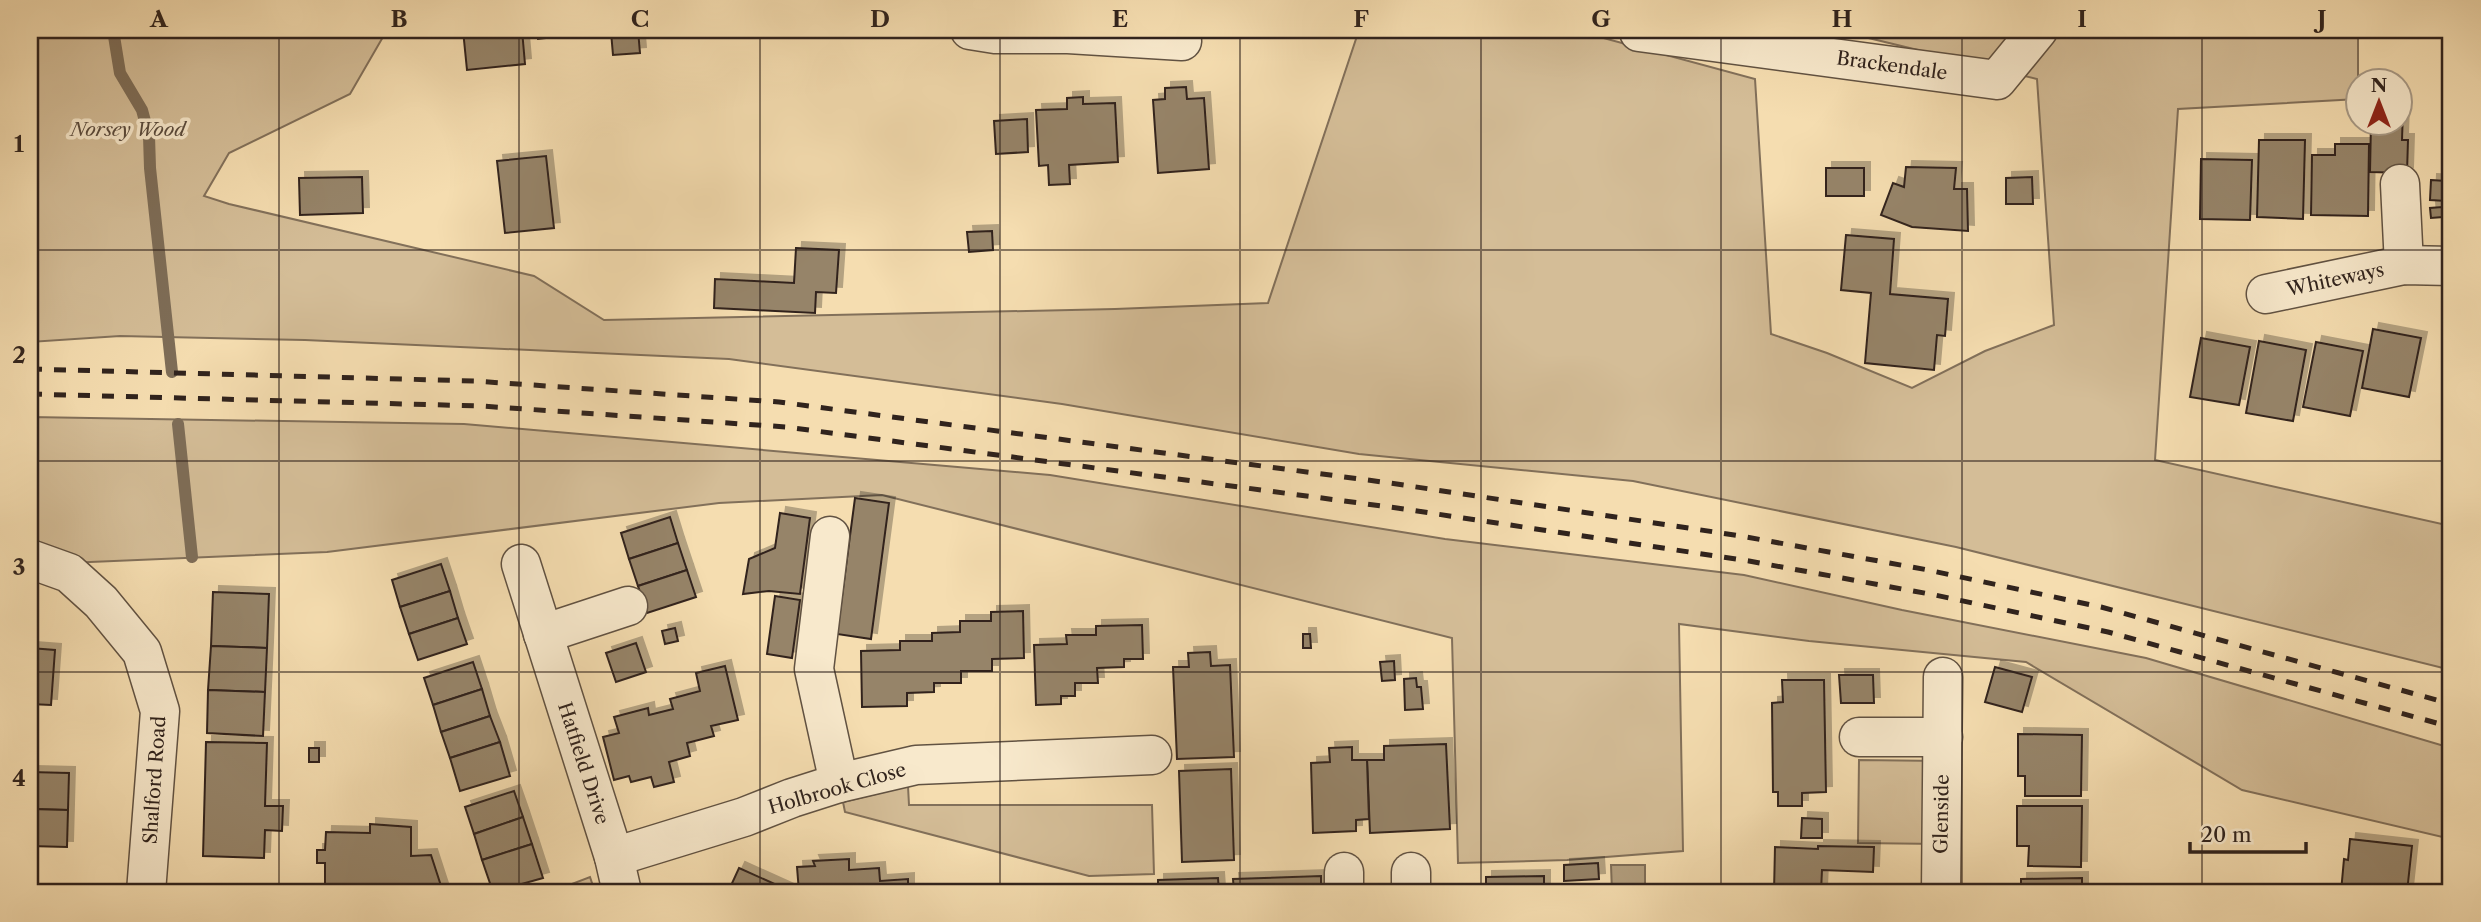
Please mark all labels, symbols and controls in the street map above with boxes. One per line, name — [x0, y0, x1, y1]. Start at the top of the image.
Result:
text: A — [149, 5, 169, 33]
text: B — [390, 5, 408, 33]
text: C — [631, 5, 649, 33]
text: D — [870, 5, 890, 33]
text: E — [1112, 5, 1128, 33]
text: F — [1353, 5, 1369, 33]
text: G — [1591, 5, 1611, 33]
text: H — [1832, 5, 1853, 33]
text: I — [2077, 5, 2087, 33]
text: J — [2313, 5, 2327, 33]
street label: Brackendale — [1835, 46, 1949, 85]
north arrow — [2344, 66, 2414, 136]
text: N — [2371, 74, 2387, 97]
park label: Norsey Wood — [68, 118, 187, 141]
text: 1 — [14, 130, 25, 158]
street label: Whiteways — [2283, 258, 2386, 301]
text: 2 — [12, 341, 26, 369]
text: 3 — [13, 553, 26, 581]
street label: Hatfield Drive — [553, 699, 614, 827]
street label: Shalford Road — [139, 715, 170, 845]
street label: Holbrook Close — [766, 758, 909, 819]
text: 4 — [12, 764, 26, 792]
street label: Glenside — [1929, 774, 1954, 854]
scale bar — [2190, 810, 2306, 854]
text: 20 m — [2201, 822, 2252, 847]

